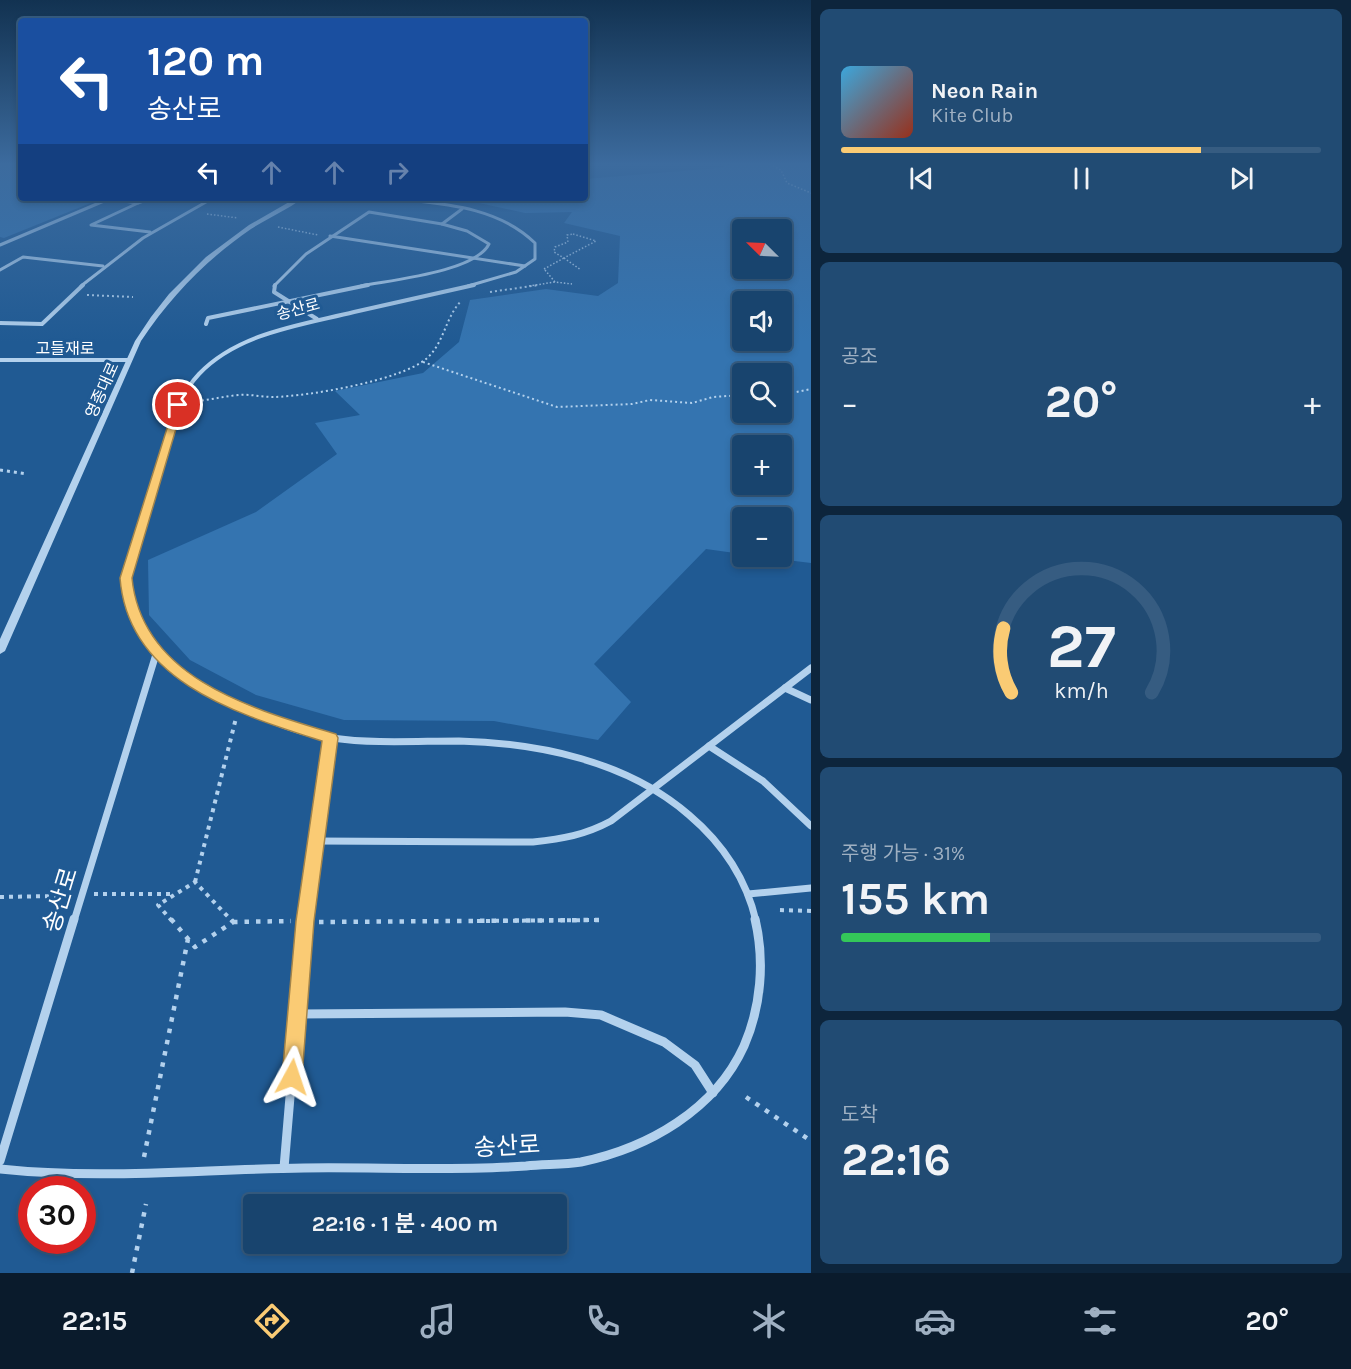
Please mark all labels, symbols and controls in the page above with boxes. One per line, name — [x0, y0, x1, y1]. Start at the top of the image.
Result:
text: 120 m — [147, 36, 264, 86]
icon: left — [48, 42, 126, 120]
text: Neon Rain — [931, 78, 1038, 104]
text: 송산로 — [147, 93, 222, 125]
text: Kite Club — [931, 104, 1013, 127]
icon: left — [192, 156, 225, 189]
icon: ahead — [255, 156, 288, 189]
icon: ahead — [318, 156, 351, 189]
icon: right — [381, 156, 414, 189]
icon: previous — [905, 162, 938, 195]
icon: pause — [1065, 162, 1098, 195]
icon: next — [1225, 162, 1258, 195]
north arrow — [732, 219, 792, 279]
map controls — [732, 219, 792, 567]
button: sound — [732, 291, 792, 351]
street label: 송산로 — [274, 294, 322, 324]
street label: 고들재로 — [36, 339, 95, 358]
text: 공조 — [841, 345, 878, 368]
street label: 영종대로 — [81, 359, 123, 421]
button: search — [732, 363, 792, 423]
text: 20° — [1044, 376, 1118, 428]
pin — [152, 379, 203, 430]
text: − — [841, 384, 858, 422]
text: + — [1304, 384, 1321, 422]
icon: arrive — [161, 388, 194, 421]
button: + — [732, 435, 792, 495]
button: − — [732, 507, 792, 567]
text: 27 — [1047, 611, 1115, 684]
text: km/h — [1054, 679, 1108, 704]
text: 주행 가능 · 31% — [841, 842, 965, 865]
street label: 송산로 — [37, 864, 83, 936]
text: 155 km — [841, 873, 990, 925]
position arrow — [260, 1045, 324, 1109]
text: 도착 — [841, 1103, 878, 1126]
street label: 송산로 — [473, 1130, 541, 1162]
text: 22:16 — [841, 1134, 951, 1186]
speed limit sign: 30 — [18, 1176, 96, 1254]
text: 22:16 · 1 분 · 400 m — [312, 1211, 498, 1237]
icon: directions — [251, 1300, 293, 1342]
icon: music — [417, 1300, 459, 1342]
icon: phone — [582, 1300, 624, 1342]
icon: climate — [748, 1300, 790, 1342]
icon: car — [914, 1300, 956, 1342]
icon: filters — [1079, 1300, 1121, 1342]
text: 22:15 — [62, 1305, 127, 1337]
text: 20° — [1245, 1305, 1289, 1337]

